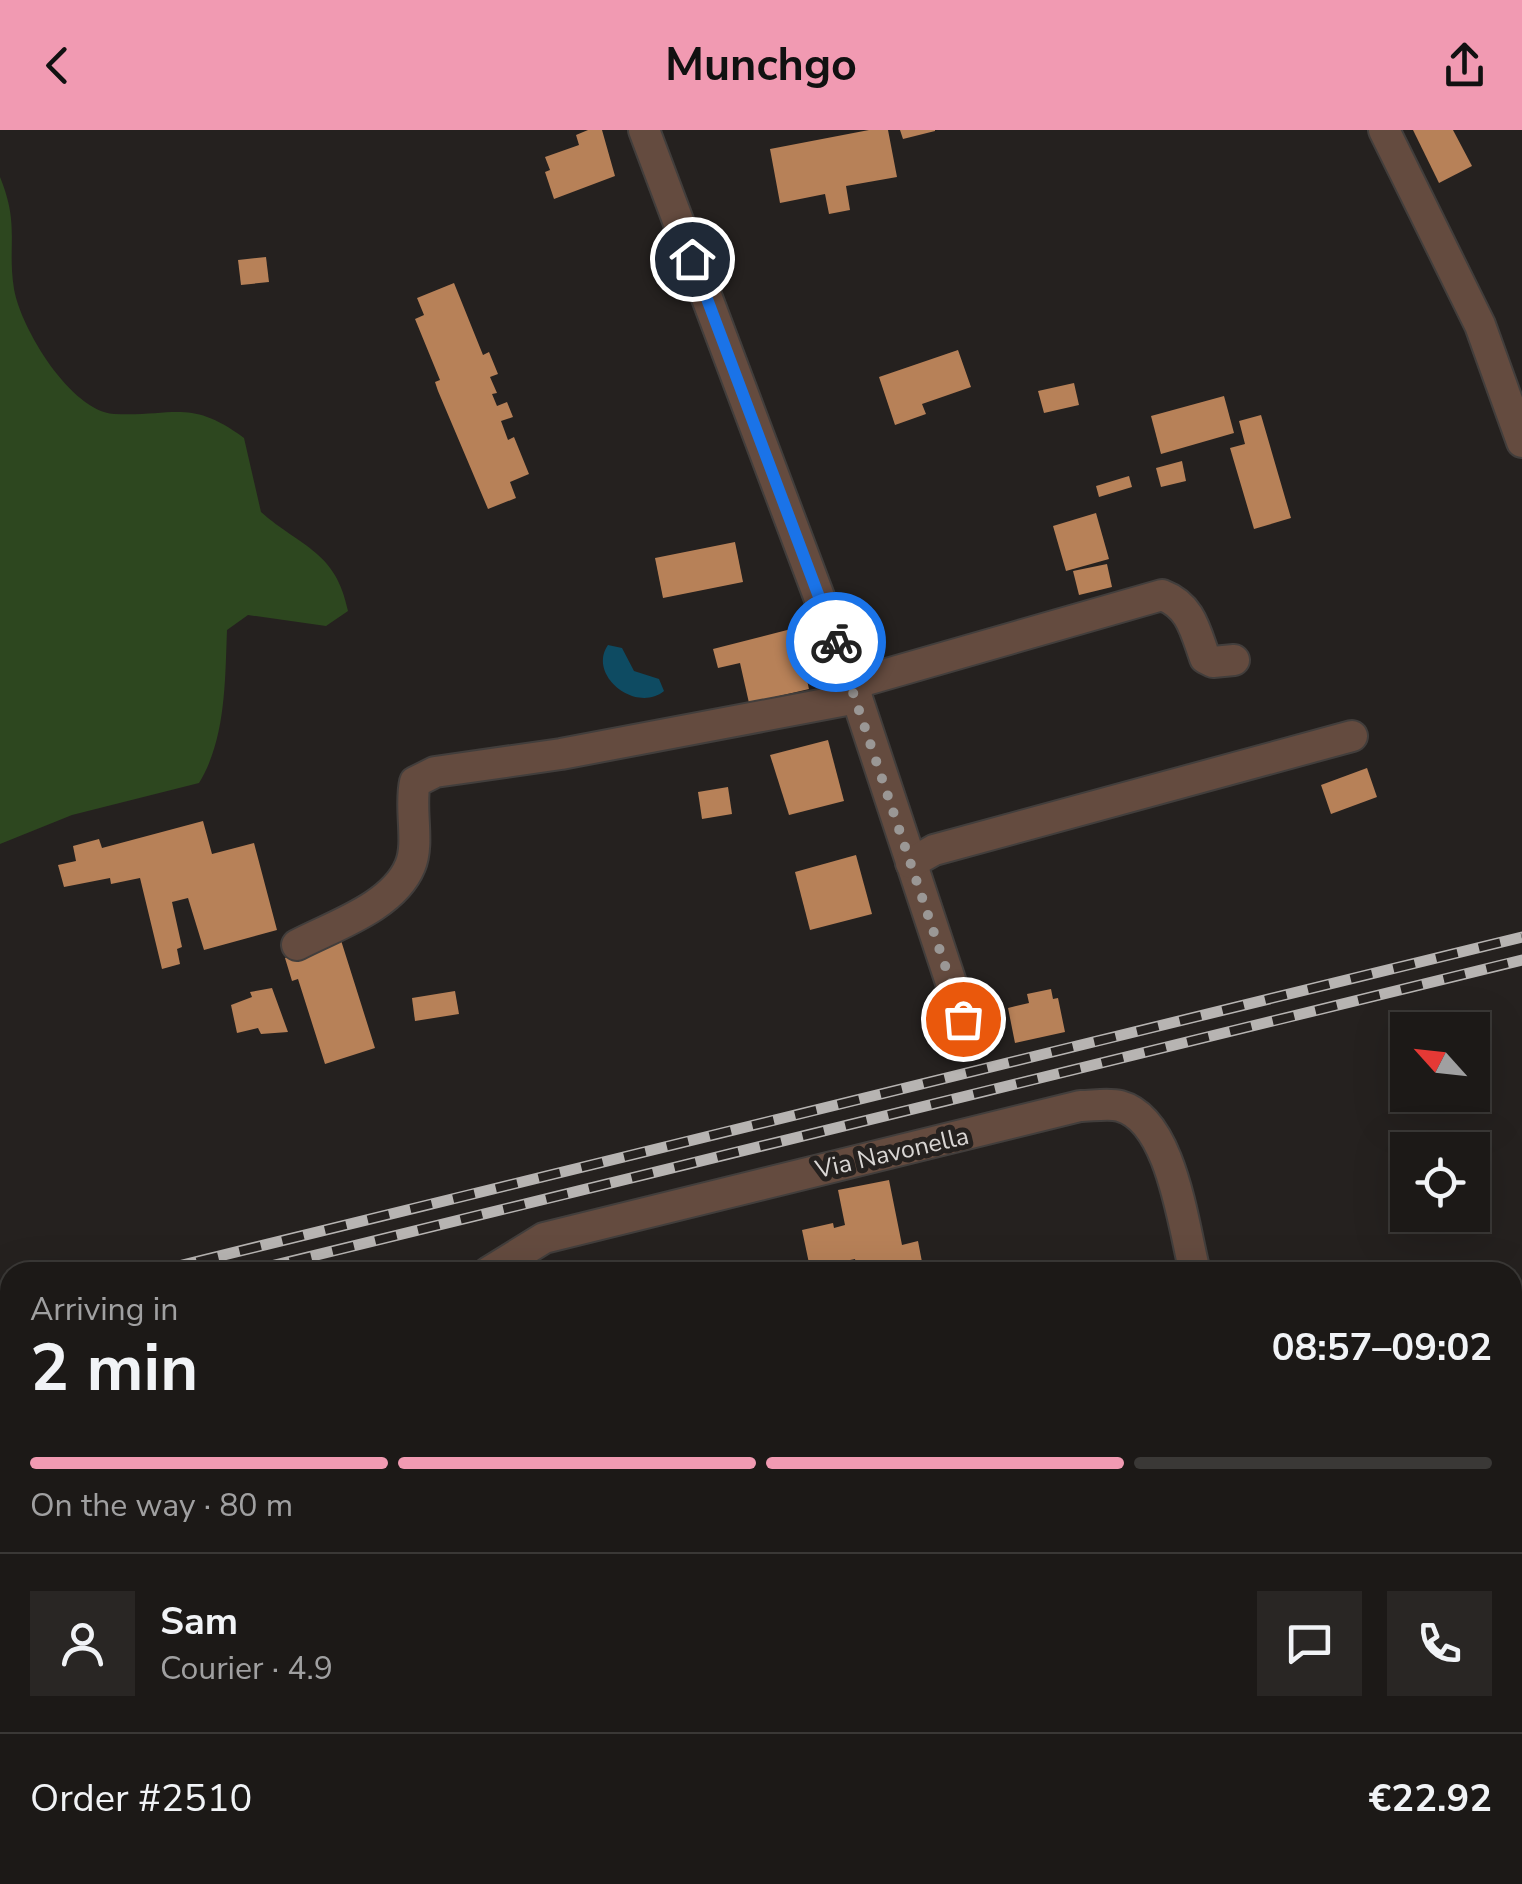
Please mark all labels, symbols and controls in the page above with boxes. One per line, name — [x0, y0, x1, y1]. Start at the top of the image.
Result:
text: Munchgo — [665, 35, 857, 96]
icon: back — [30, 38, 85, 93]
icon: share — [1437, 38, 1492, 93]
pin — [650, 217, 735, 302]
icon: home — [665, 232, 720, 287]
courier — [786, 592, 886, 692]
icon: bike — [809, 615, 864, 670]
pin — [921, 977, 1006, 1062]
icon: bag — [936, 992, 991, 1047]
north arrow — [1390, 1012, 1490, 1112]
map controls — [1390, 1012, 1490, 1232]
street label: Via Navonella — [811, 1119, 972, 1187]
button: locate — [1390, 1132, 1490, 1232]
text: Arriving in — [30, 1288, 178, 1331]
text: 08:57–09:02 — [1272, 1322, 1492, 1373]
text: 2 min — [30, 1324, 198, 1413]
text: On the way · 80 m — [30, 1484, 293, 1527]
button: person — [30, 1591, 135, 1696]
button: chat — [1257, 1591, 1362, 1696]
button: phone — [1387, 1591, 1492, 1696]
text: Sam — [160, 1596, 238, 1647]
text: Courier · 4.9 — [160, 1647, 333, 1690]
text: Order #2510 — [30, 1773, 252, 1824]
text: €22.92 — [1369, 1773, 1492, 1824]

